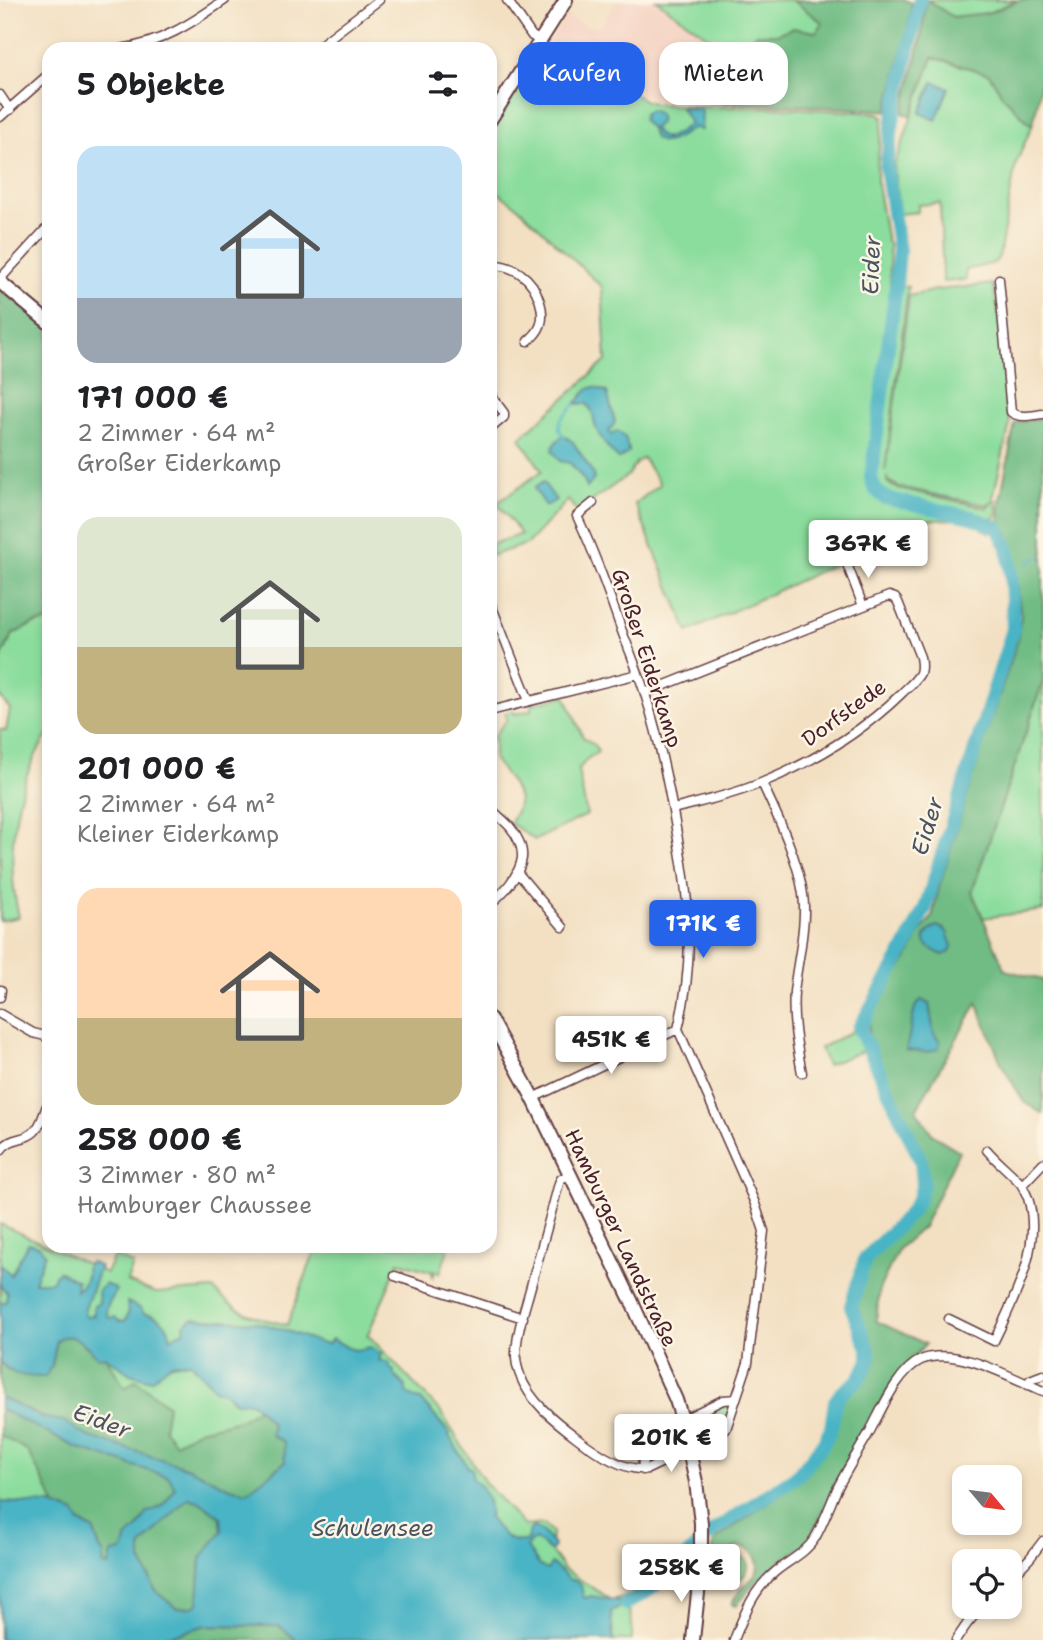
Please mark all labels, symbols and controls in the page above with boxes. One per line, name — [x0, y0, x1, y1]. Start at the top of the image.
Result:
chip: Kaufen — [518, 42, 645, 105]
chip: Mieten — [659, 42, 788, 105]
text: 5 Objekte — [77, 64, 225, 105]
icon: filters — [424, 65, 462, 103]
icon: home — [207, 191, 333, 317]
water label: Eider — [855, 234, 887, 295]
text: 171 000 € — [77, 377, 228, 418]
text: 2 Zimmer · 64 m² — [77, 418, 276, 448]
text: Großer Eiderkamp — [77, 448, 281, 478]
pin: 367K € — [811, 520, 925, 580]
text: 367K € — [825, 528, 911, 558]
icon: home — [207, 562, 333, 688]
street label: Großer Eiderkamp — [605, 565, 689, 751]
street label: Dorfstede — [796, 673, 892, 753]
text: 201 000 € — [77, 748, 236, 789]
text: 2 Zimmer · 64 m² — [77, 789, 276, 819]
water label: Eider — [904, 792, 950, 859]
text: Kleiner Eiderkamp — [77, 819, 279, 849]
pin: 171K € — [646, 900, 760, 960]
text: 171K € — [665, 908, 741, 938]
icon: home — [207, 933, 333, 1059]
pin: 451K € — [554, 1016, 668, 1076]
text: 451K € — [571, 1024, 651, 1054]
text: 258 000 € — [77, 1119, 242, 1160]
street label: Hamburger Landstraße — [558, 1124, 684, 1352]
text: 3 Zimmer · 80 m² — [77, 1160, 276, 1190]
text: Hamburger Chaussee — [77, 1190, 312, 1220]
water label: Eider — [69, 1397, 136, 1446]
pin: 201K € — [614, 1414, 728, 1474]
text: 201K € — [630, 1422, 712, 1452]
north arrow — [952, 1465, 1022, 1535]
map controls — [952, 1465, 1022, 1619]
water label: Schulensee — [312, 1513, 434, 1543]
pin: 258K € — [624, 1544, 738, 1604]
button: locate — [952, 1549, 1022, 1619]
text: 258K € — [638, 1552, 724, 1582]

